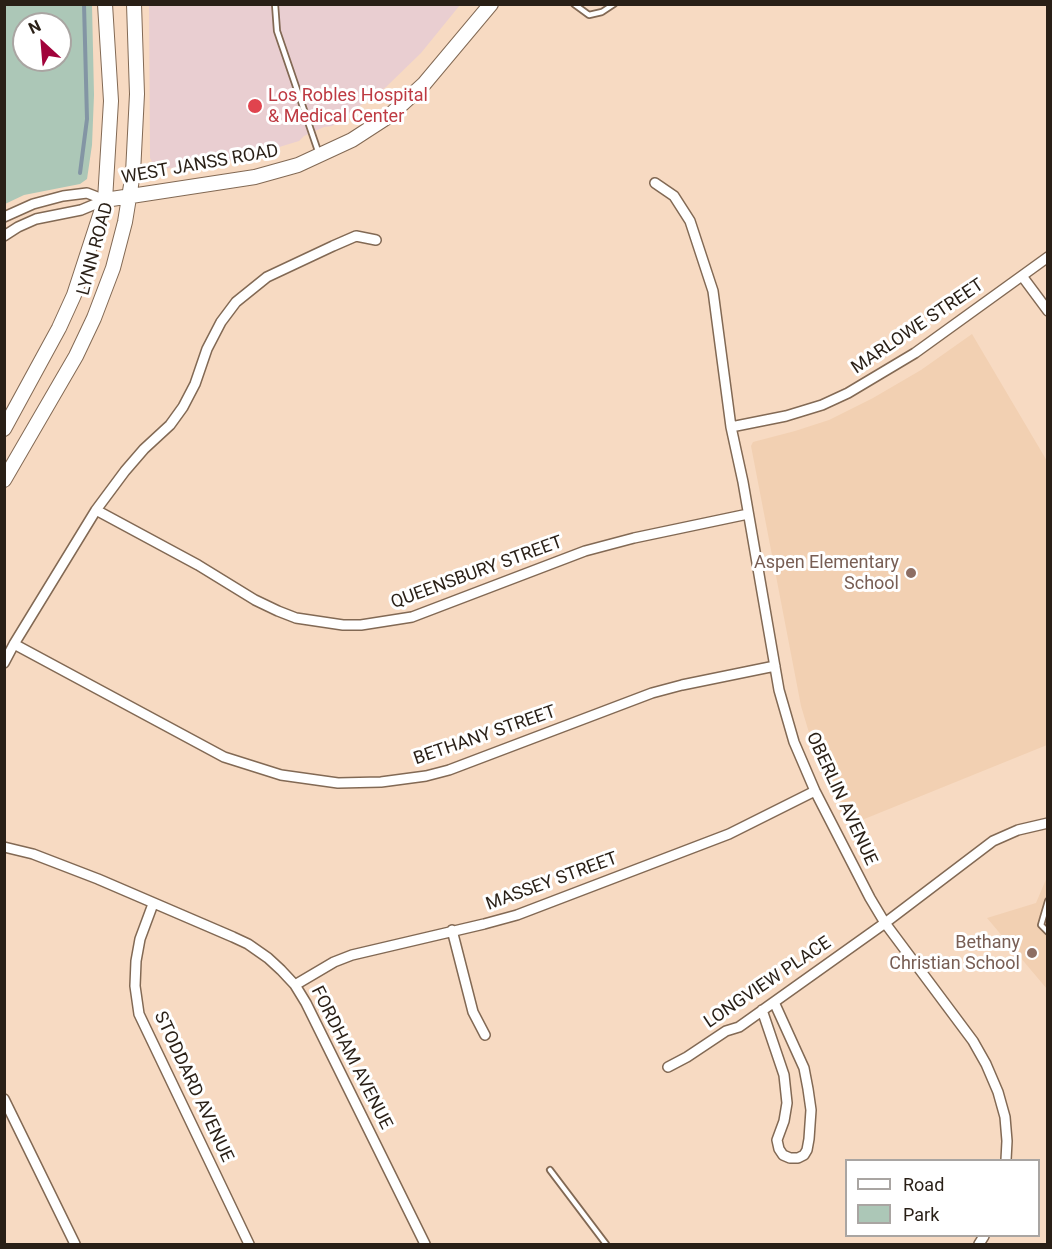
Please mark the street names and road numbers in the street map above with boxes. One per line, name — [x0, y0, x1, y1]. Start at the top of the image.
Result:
street label: WEST JANSS ROAD — [120, 141, 280, 189]
street label: LYNN ROAD — [73, 200, 119, 298]
street label: MARLOWE STREET — [848, 275, 988, 379]
street label: QUEENSBURY STREET — [388, 532, 566, 614]
street label: BETHANY STREET — [411, 702, 559, 770]
street label: OBERLIN AVENUE — [801, 729, 881, 869]
street label: MASSEY STREET — [483, 848, 621, 916]
street label: LONGVIEW PLACE — [700, 933, 836, 1033]
street label: FORDHAM AVENUE — [306, 983, 396, 1133]
street label: STODDARD AVENUE — [149, 1008, 237, 1166]

